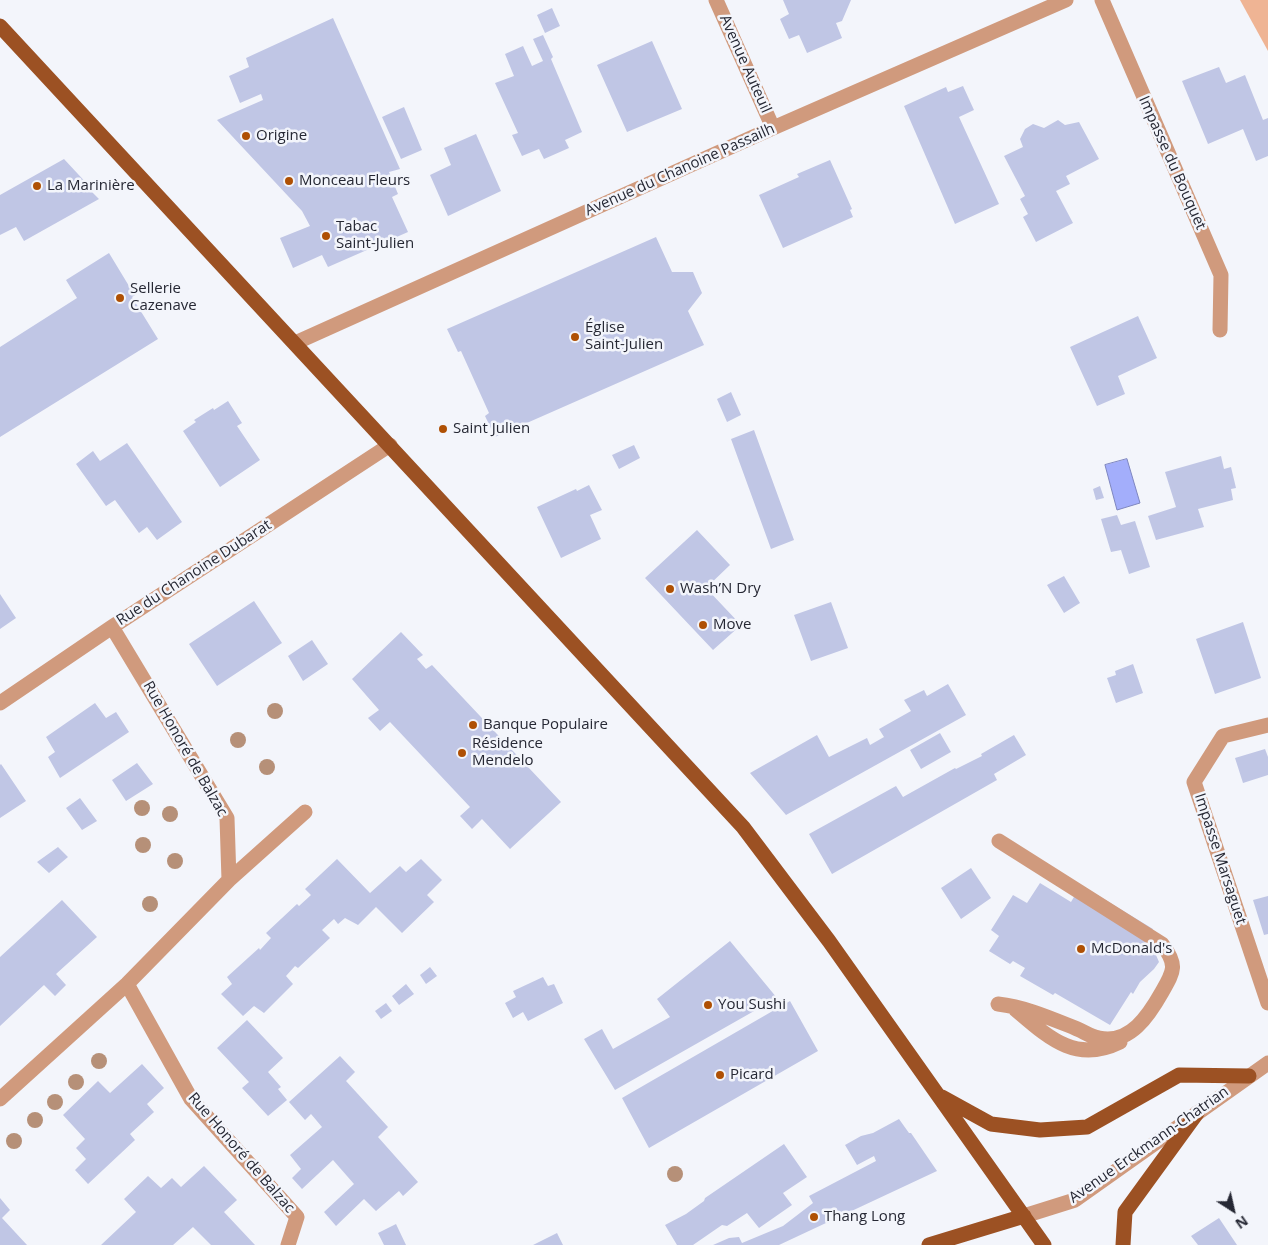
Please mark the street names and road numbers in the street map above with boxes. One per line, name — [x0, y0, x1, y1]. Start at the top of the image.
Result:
street label: Avenue Auteuil — [715, 12, 775, 116]
street label: Impasse du Bouquet — [1134, 93, 1210, 233]
street label: Avenue du Chanoine Passailh — [582, 120, 778, 220]
street label: Rue du Chanoine Dubarat — [113, 516, 275, 630]
street label: Rue Honoré de Balzac — [139, 678, 231, 820]
street label: Impasse Marsaguet — [1190, 791, 1250, 927]
street label: Avenue Erckmann-Chatrian — [1066, 1083, 1232, 1207]
street label: Rue Honoré de Balzac — [184, 1089, 298, 1217]

